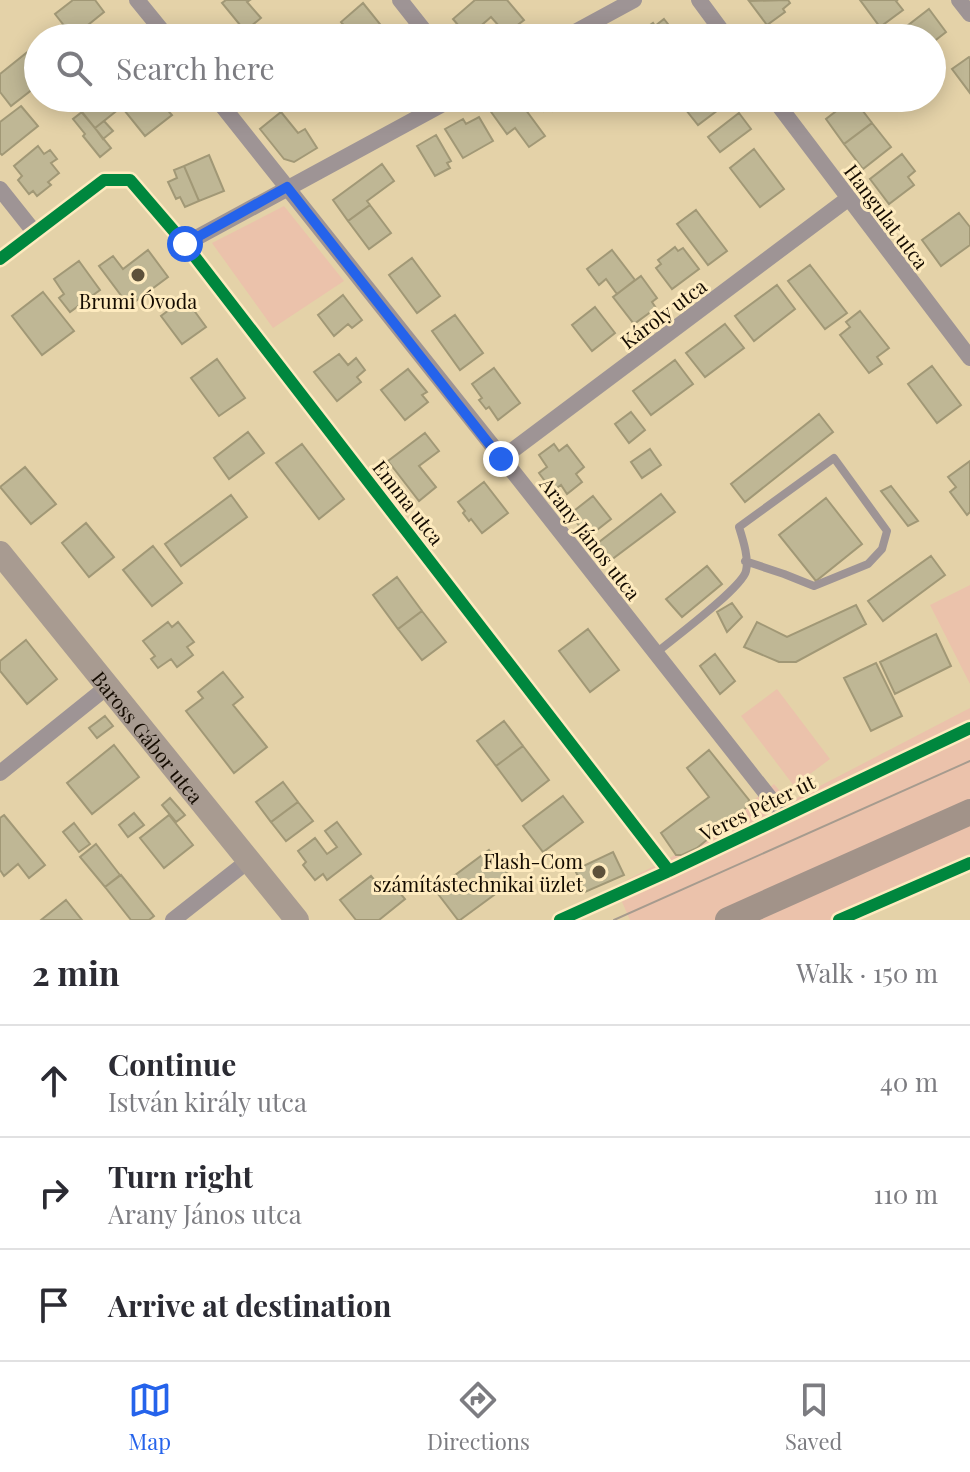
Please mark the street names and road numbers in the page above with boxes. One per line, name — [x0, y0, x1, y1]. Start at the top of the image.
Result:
street label: Hangulat utca — [839, 158, 935, 274]
street label: Károly utca — [615, 272, 711, 354]
street label: Emma utca — [367, 454, 451, 550]
street label: Arany János utca — [534, 470, 648, 605]
street label: Baross Gábor utca — [87, 665, 210, 808]
street label: Veres Péter út — [694, 767, 820, 847]

